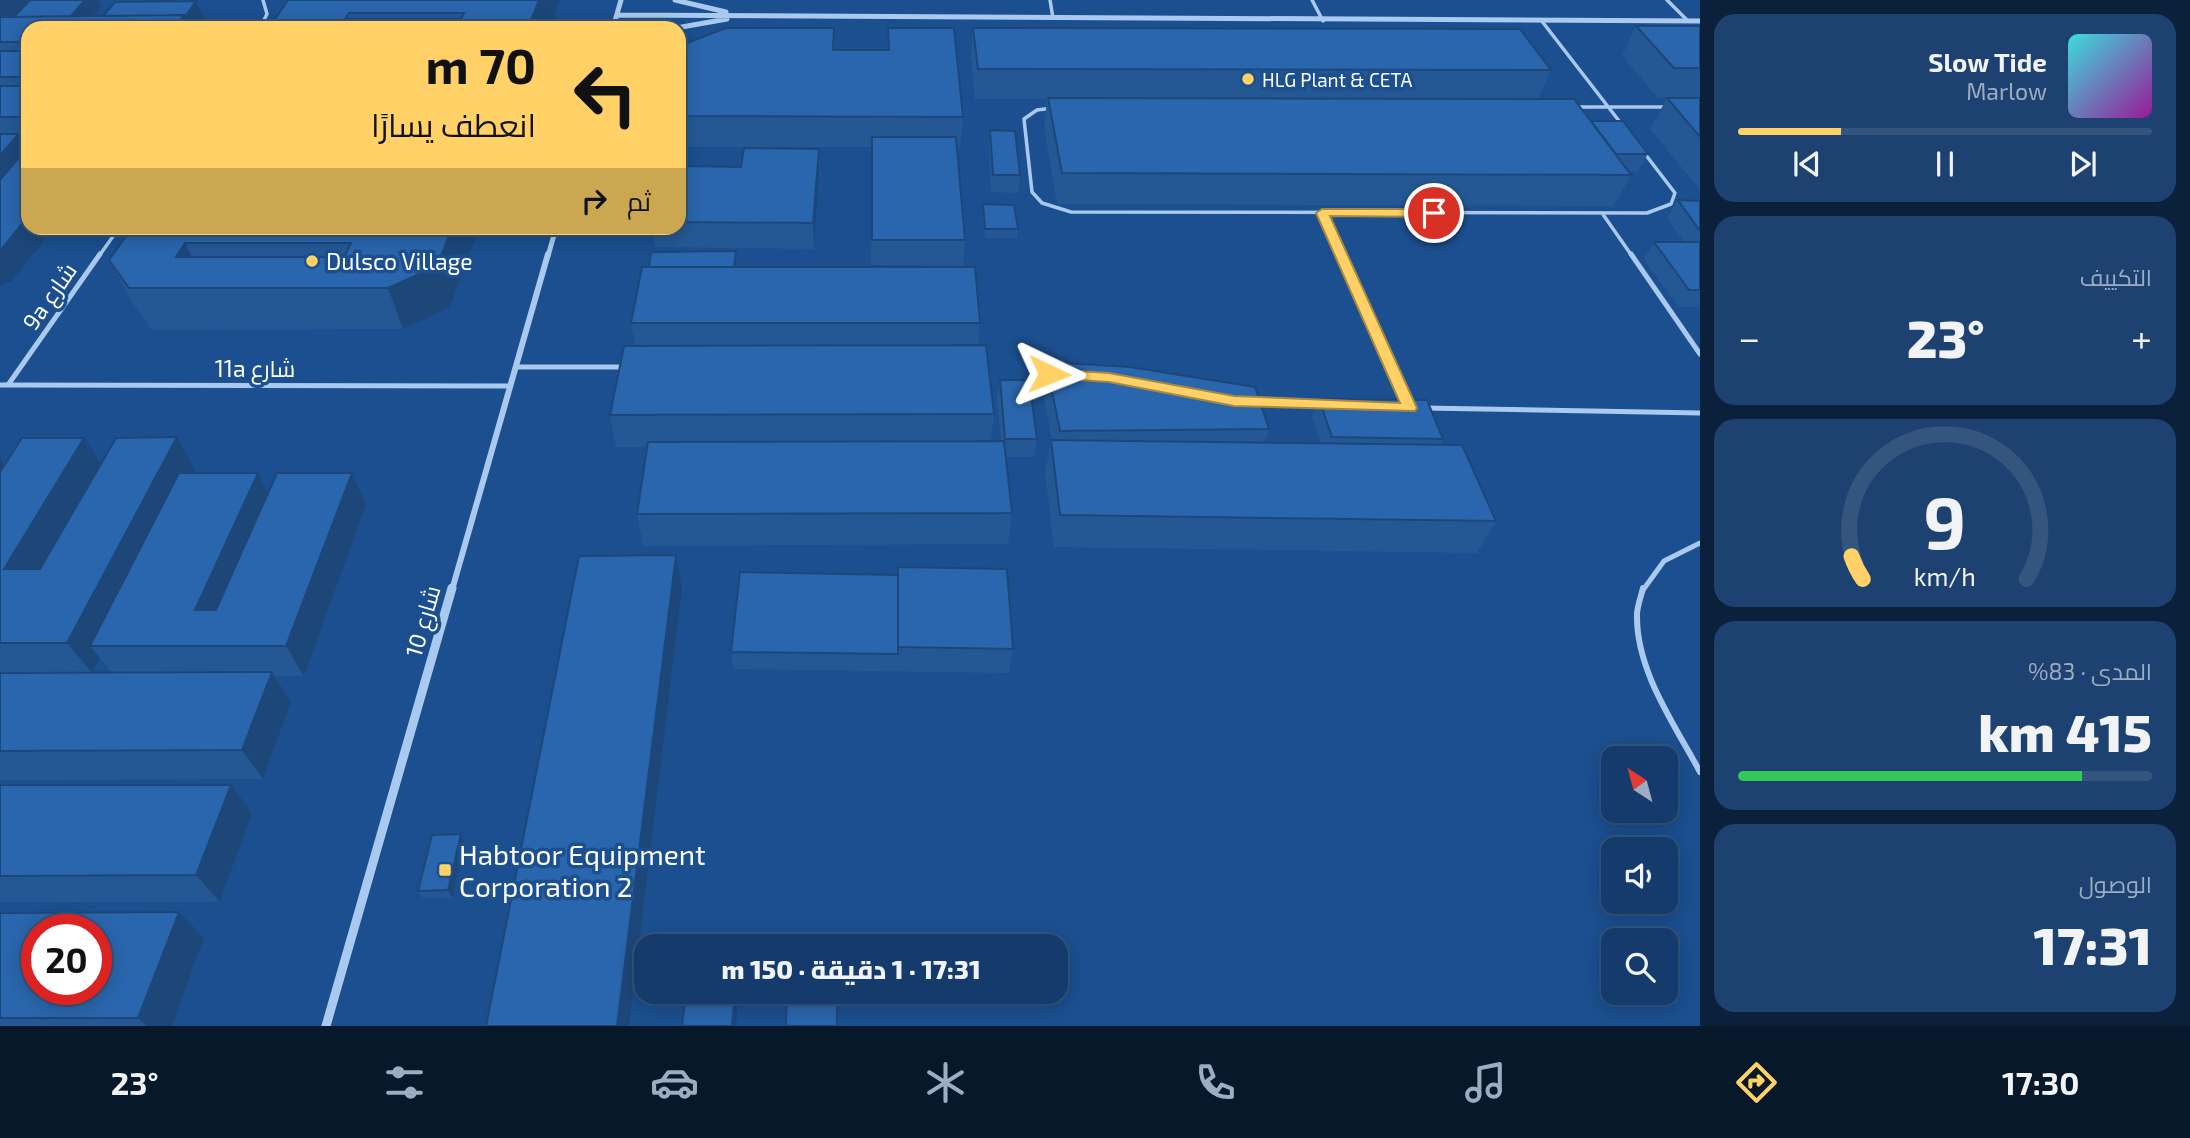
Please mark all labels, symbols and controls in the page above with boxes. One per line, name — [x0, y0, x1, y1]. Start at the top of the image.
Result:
text: 70 m — [425, 35, 536, 94]
text: Slow Tide — [1928, 46, 2047, 77]
icon: left — [560, 49, 651, 140]
place label: HLG Plant & CETA — [1262, 68, 1412, 91]
marker: HLG Plant & CETA — [1240, 71, 1256, 87]
text: Marlow — [1966, 77, 2047, 105]
text: انعطف يسارًا — [371, 105, 536, 143]
icon: previous — [1788, 145, 1826, 183]
icon: pause — [1926, 145, 1964, 183]
icon: next — [2064, 145, 2102, 183]
icon: right — [575, 182, 613, 220]
pin — [1404, 183, 1464, 243]
text: ثم — [627, 185, 651, 216]
icon: arrive — [1415, 194, 1453, 232]
place label: Dulsco Village — [326, 247, 473, 275]
marker: Dulsco Village — [304, 253, 320, 269]
street label: 9a شارع — [16, 257, 85, 337]
text: التكييف — [2080, 263, 2152, 291]
text: 23° — [1907, 306, 1985, 368]
text: − — [1738, 314, 1760, 360]
text: + — [2131, 314, 2152, 360]
position arrow — [1012, 337, 1086, 411]
street label: 11a شارع — [215, 354, 295, 385]
text: 9 — [1924, 476, 1966, 564]
text: km/h — [1914, 561, 1976, 591]
street label: شارع 10 — [399, 582, 448, 661]
text: المدى · 83% — [2028, 657, 2152, 685]
text: 415 km — [1978, 700, 2152, 762]
north arrow — [1601, 746, 1678, 822]
map controls — [1601, 746, 1678, 1005]
place label: Habtoor Equipment Corporation 2 — [459, 837, 706, 903]
button: sound — [1601, 837, 1678, 914]
marker: Habtoor Equipment Corporation 2 — [437, 862, 453, 878]
text: الوصول — [2079, 870, 2152, 898]
text: 17:31 — [2033, 913, 2152, 975]
speed limit sign: 20 — [21, 914, 112, 1005]
button: search — [1601, 928, 1678, 1005]
text: 17:31 · 1 دقيقة · 150 m — [721, 953, 981, 984]
icon: filters — [380, 1058, 429, 1107]
icon: car — [650, 1058, 699, 1107]
icon: climate — [921, 1058, 970, 1107]
icon: phone — [1191, 1058, 1240, 1107]
icon: music — [1461, 1058, 1510, 1107]
icon: directions — [1732, 1058, 1781, 1107]
text: 23° — [111, 1063, 159, 1101]
text: 17:30 — [2002, 1063, 2079, 1101]

